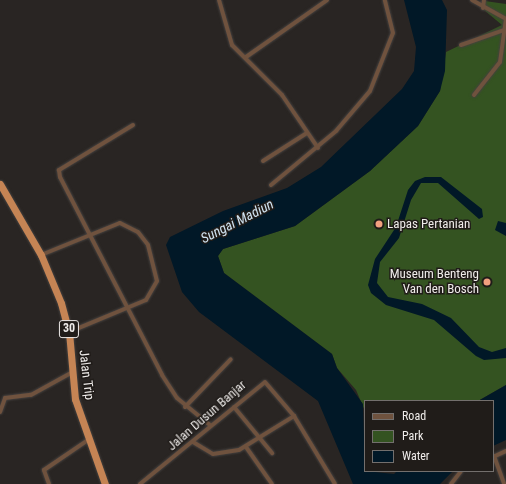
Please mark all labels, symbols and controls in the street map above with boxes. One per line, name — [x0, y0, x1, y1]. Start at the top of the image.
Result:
water label: Sungai Madiun — [198, 195, 276, 247]
place label: Lapas Pertanian — [387, 216, 470, 232]
marker: Lapas Pertanian — [374, 219, 384, 229]
place label: Museum Benteng Van den Bosch — [390, 267, 479, 298]
marker: Museum Benteng Van den Bosch — [482, 277, 492, 287]
road number: 30 — [58, 319, 80, 339]
street label: Jalan Trip — [75, 349, 97, 401]
street label: Jalan Dusun Banjar — [165, 378, 249, 454]
legend — [364, 400, 494, 472]
text: Road — [402, 409, 426, 423]
text: Park — [402, 429, 423, 443]
text: Water — [402, 449, 430, 463]

